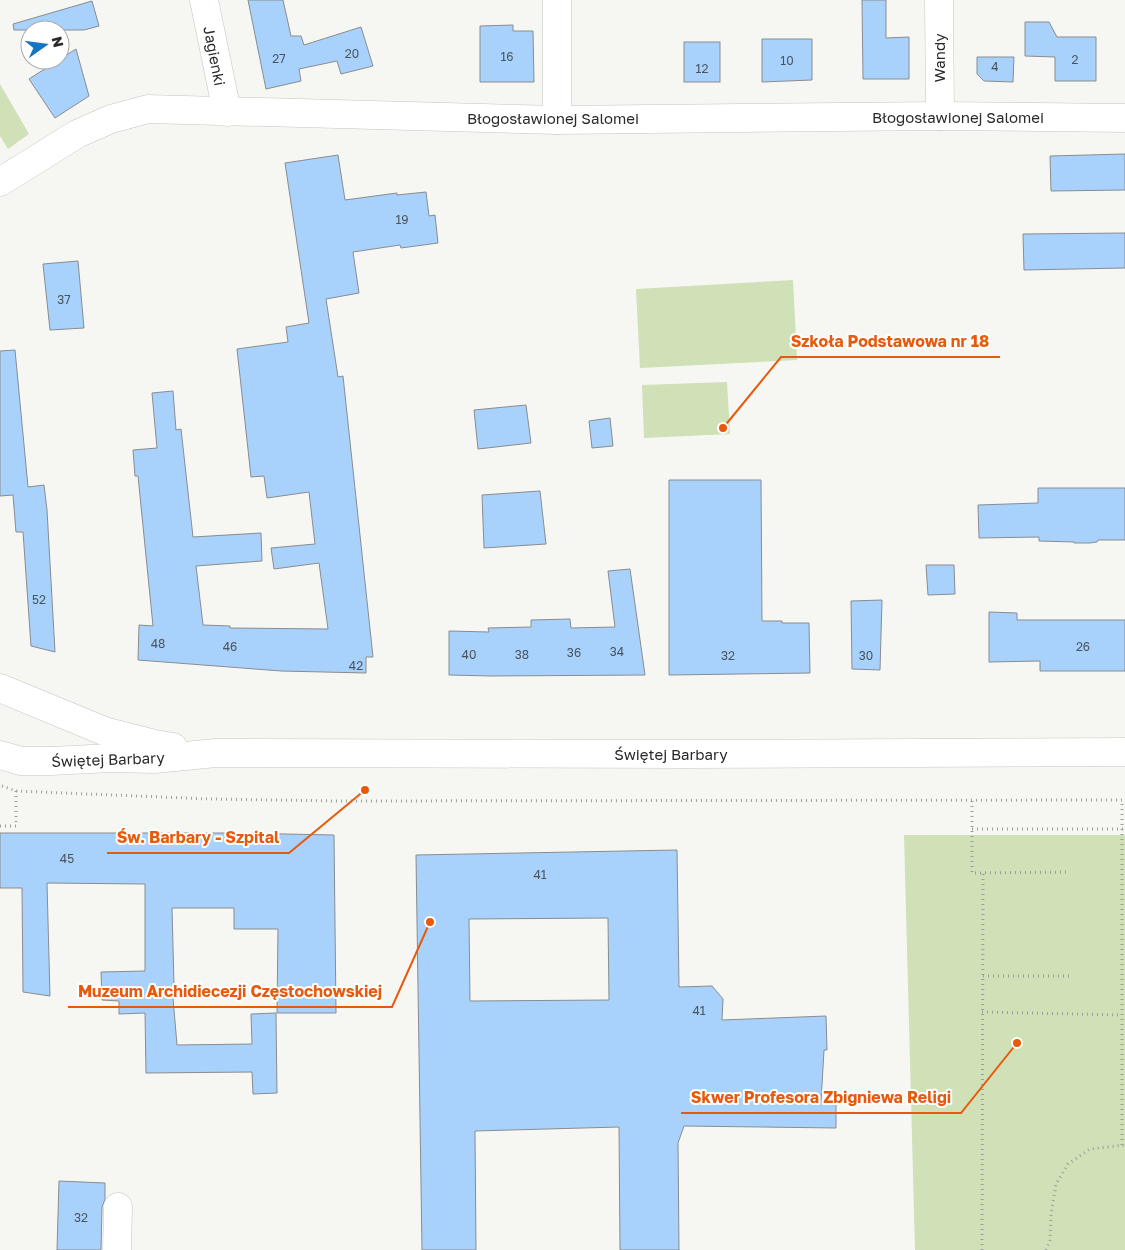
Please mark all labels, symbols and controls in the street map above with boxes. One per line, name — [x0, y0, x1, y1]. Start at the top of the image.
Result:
north arrow — [20, 20, 70, 70]
street label: Jagienki — [200, 25, 230, 87]
street label: Wandy — [930, 33, 948, 83]
text: N — [49, 35, 68, 49]
house number: 20 — [345, 46, 359, 61]
house number: 16 — [500, 49, 514, 64]
house number: 27 — [272, 51, 286, 66]
house number: 2 — [1072, 52, 1079, 67]
house number: 10 — [780, 53, 794, 68]
house number: 4 — [991, 59, 999, 74]
house number: 12 — [696, 61, 708, 76]
street label: Błogosławionej Salomei — [872, 108, 1044, 126]
street label: Błogosławionej Salomei — [467, 109, 639, 127]
house number: 19 — [395, 212, 409, 227]
house number: 37 — [57, 292, 71, 307]
callout: Szkoła Podstawowa nr 18 — [781, 326, 1000, 357]
text: Szkoła Podstawowa nr 18 — [791, 331, 989, 351]
house number: 52 — [32, 592, 46, 607]
house number: 48 — [151, 636, 165, 651]
house number: 46 — [223, 639, 237, 654]
house number: 26 — [1076, 639, 1090, 654]
house number: 34 — [610, 644, 624, 659]
house number: 36 — [567, 645, 581, 660]
house number: 40 — [462, 647, 476, 662]
house number: 38 — [515, 647, 529, 662]
house number: 32 — [721, 648, 735, 663]
house number: 30 — [859, 648, 873, 663]
house number: 42 — [349, 658, 363, 673]
street label: Świętej Barbary — [614, 745, 728, 763]
street label: Świętej Barbary — [51, 748, 166, 770]
callout: Św. Barbary - Szpital — [107, 822, 289, 853]
text: Św. Barbary - Szpital — [117, 827, 280, 847]
house number: 45 — [60, 851, 74, 866]
house number: 41 — [533, 867, 547, 882]
callout: Muzeum Archidiecezji Częstochowskiej — [68, 976, 392, 1007]
text: Muzeum Archidiecezji Częstochowskiej — [78, 981, 382, 1001]
house number: 41 — [692, 1003, 706, 1018]
callout: Skwer Profesora Zbigniewa Religi — [681, 1082, 961, 1113]
text: Skwer Profesora Zbigniewa Religi — [691, 1087, 951, 1107]
house number: 32 — [74, 1210, 88, 1225]

